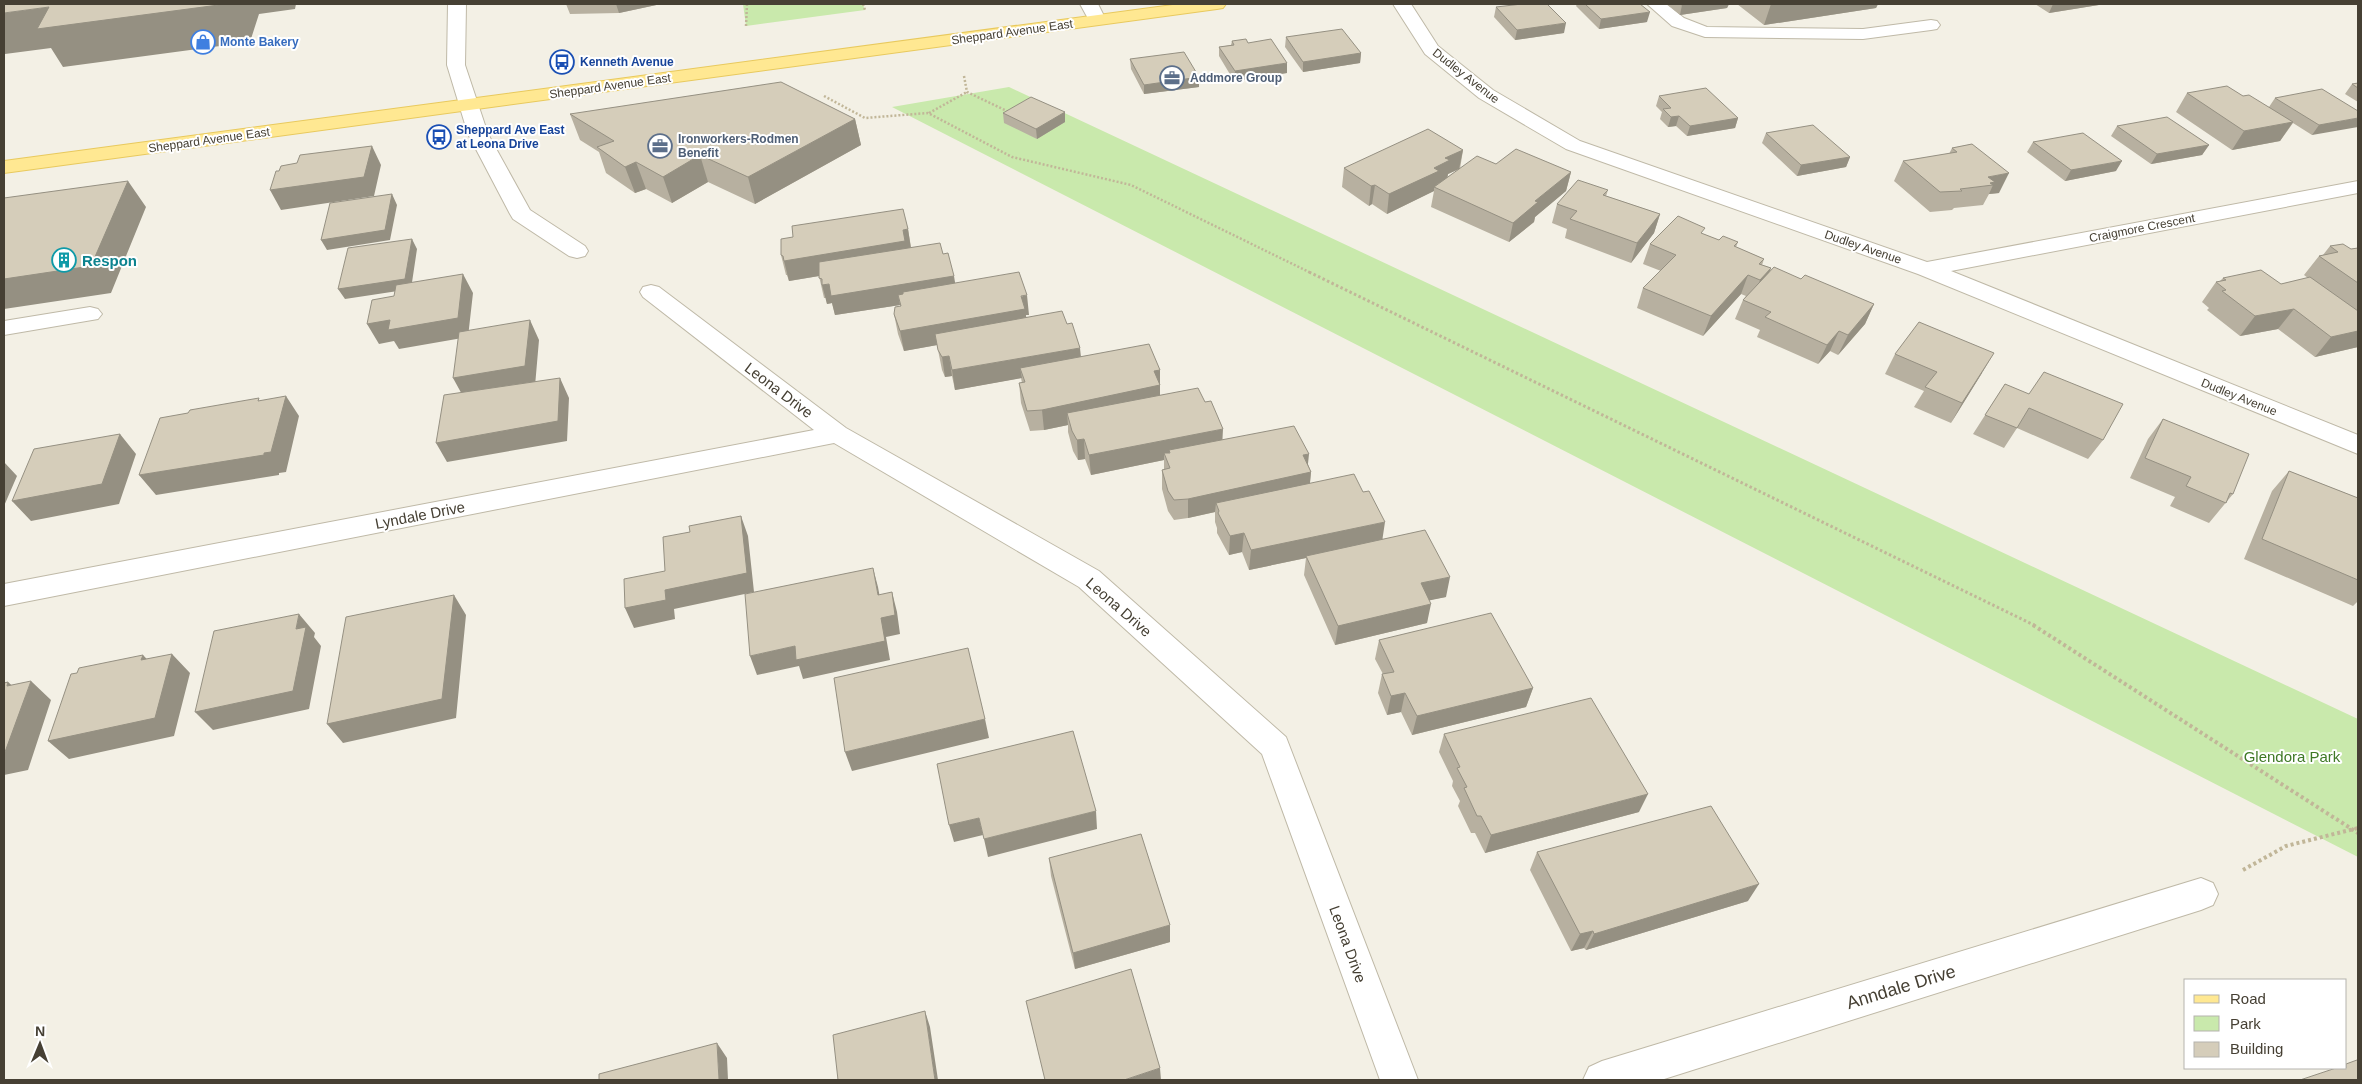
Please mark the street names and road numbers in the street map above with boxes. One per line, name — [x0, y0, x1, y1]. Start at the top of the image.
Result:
street label: Sheppard Avenue East — [950, 16, 1074, 47]
street label: Dudley Avenue — [1430, 46, 1502, 106]
street label: Sheppard Avenue East — [548, 70, 672, 101]
street label: Sheppard Avenue East — [147, 124, 271, 155]
street label: Craigmore Crescent — [2088, 211, 2197, 245]
street label: Dudley Avenue — [1823, 227, 1904, 267]
street label: Leona Drive — [742, 359, 816, 421]
street label: Dudley Avenue — [2199, 375, 2279, 419]
street label: Lyndale Drive — [374, 498, 466, 532]
street label: Leona Drive — [1083, 574, 1155, 640]
street label: Leona Drive — [1326, 903, 1370, 985]
street label: Anndale Drive — [1844, 961, 1958, 1013]

